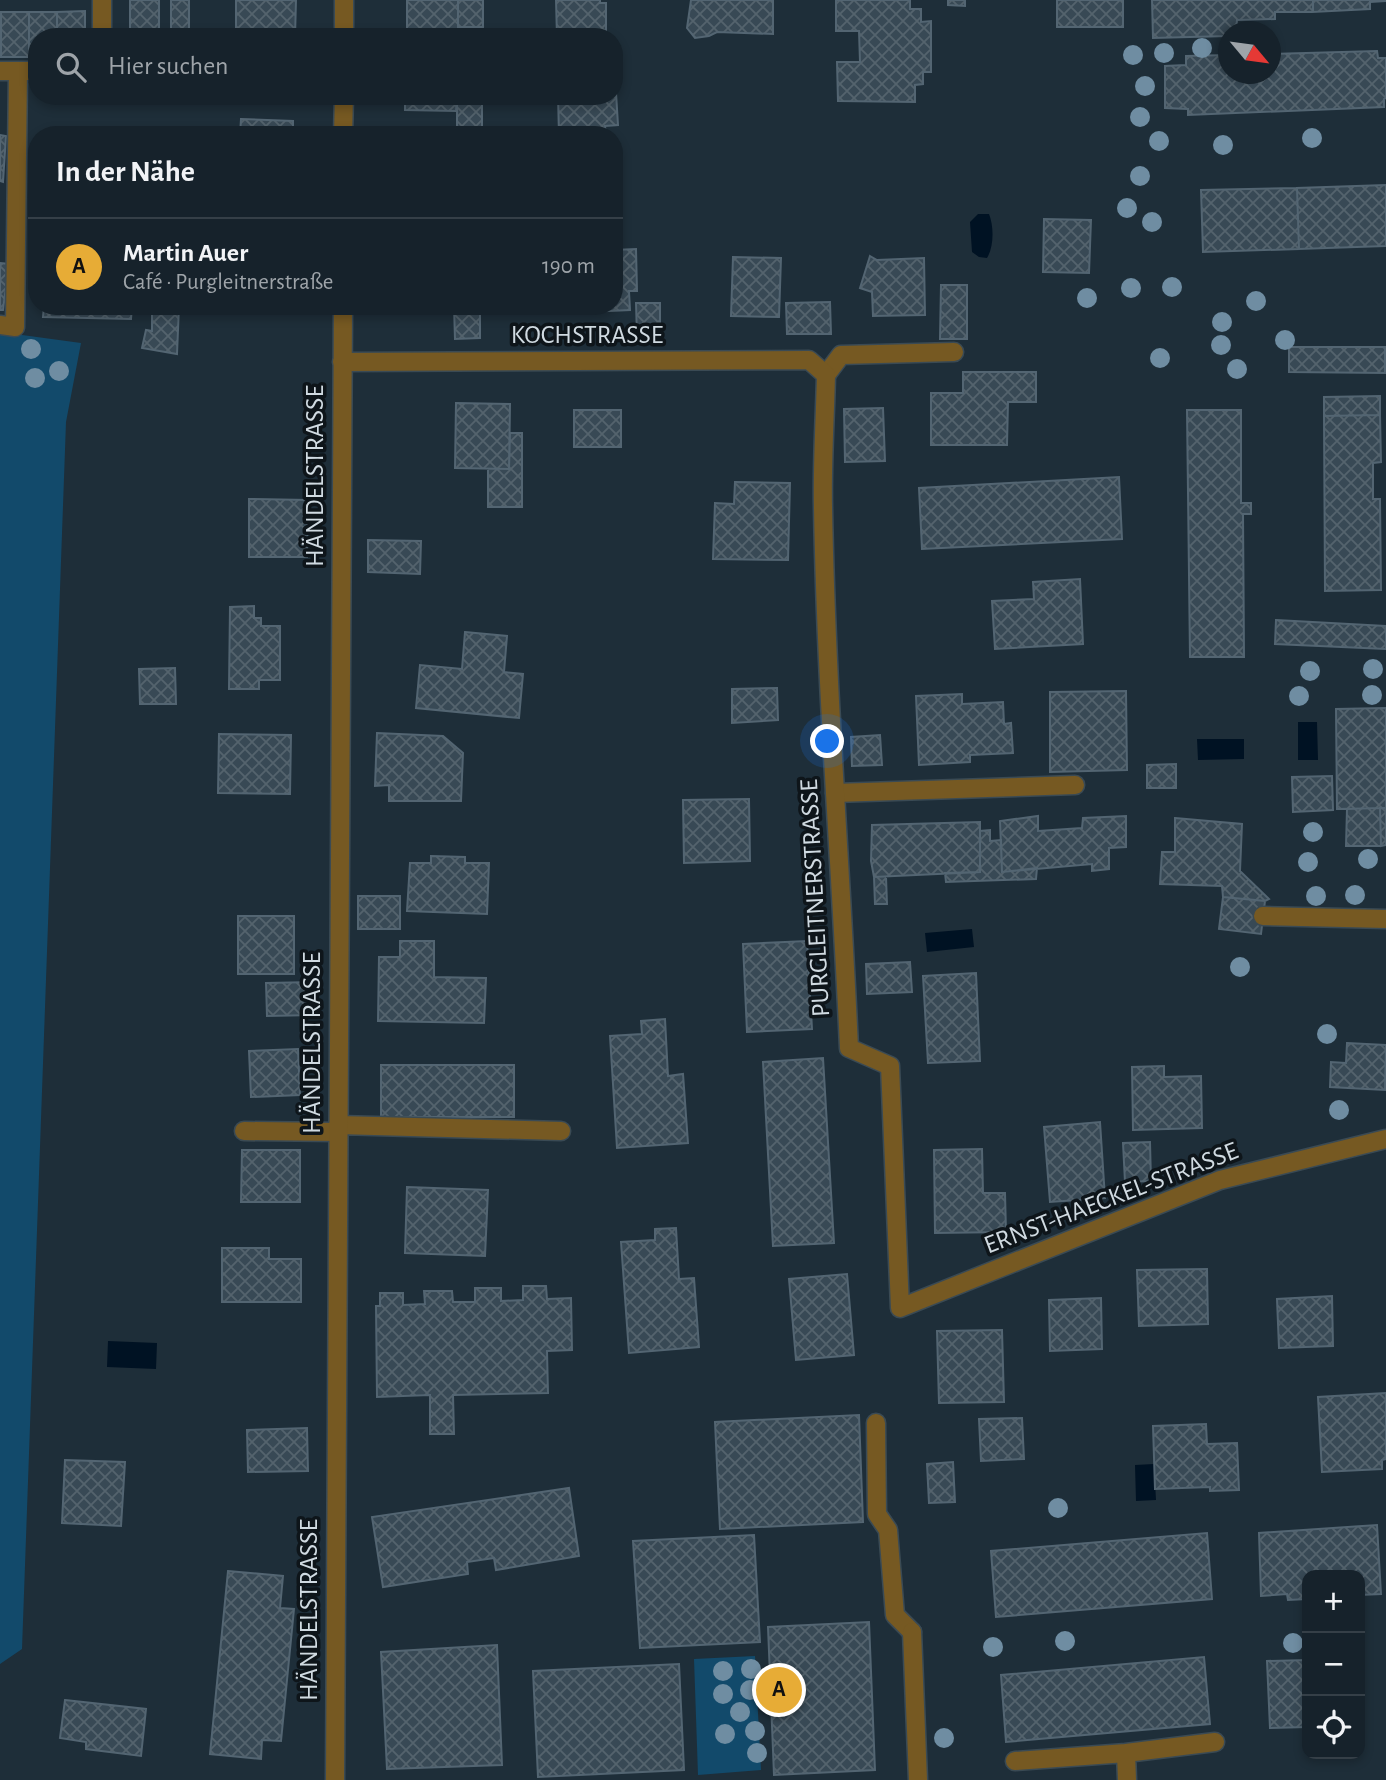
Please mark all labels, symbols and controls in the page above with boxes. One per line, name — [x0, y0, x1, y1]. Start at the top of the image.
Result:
north arrow — [1218, 21, 1281, 84]
search box — [28, 28, 623, 105]
icon: search — [52, 48, 90, 86]
text: Hier suchen — [108, 53, 229, 79]
text: In der Nähe — [56, 157, 195, 187]
text: Martin Auer — [123, 240, 248, 266]
text: A — [72, 255, 86, 278]
text: 190 m — [542, 255, 595, 278]
text: Café · Purgleitnerstraße — [123, 271, 333, 294]
street label: KOCHSTRASSE — [511, 322, 663, 348]
street label: HÄNDELSTRASSE — [301, 385, 328, 567]
your location — [810, 724, 844, 758]
street label: PURGLEITNERSTRASSE — [796, 778, 834, 1018]
street label: HÄNDELSTRASSE — [298, 952, 325, 1134]
street label: ERNST-HAECKEL-STRASSE — [980, 1138, 1242, 1258]
street label: HÄNDELSTRASSE — [295, 1519, 322, 1701]
map controls — [1302, 1570, 1365, 1759]
button: + — [1302, 1570, 1365, 1633]
button: − — [1302, 1633, 1365, 1696]
pin: A — [756, 1664, 802, 1716]
button: locate — [1302, 1696, 1365, 1759]

